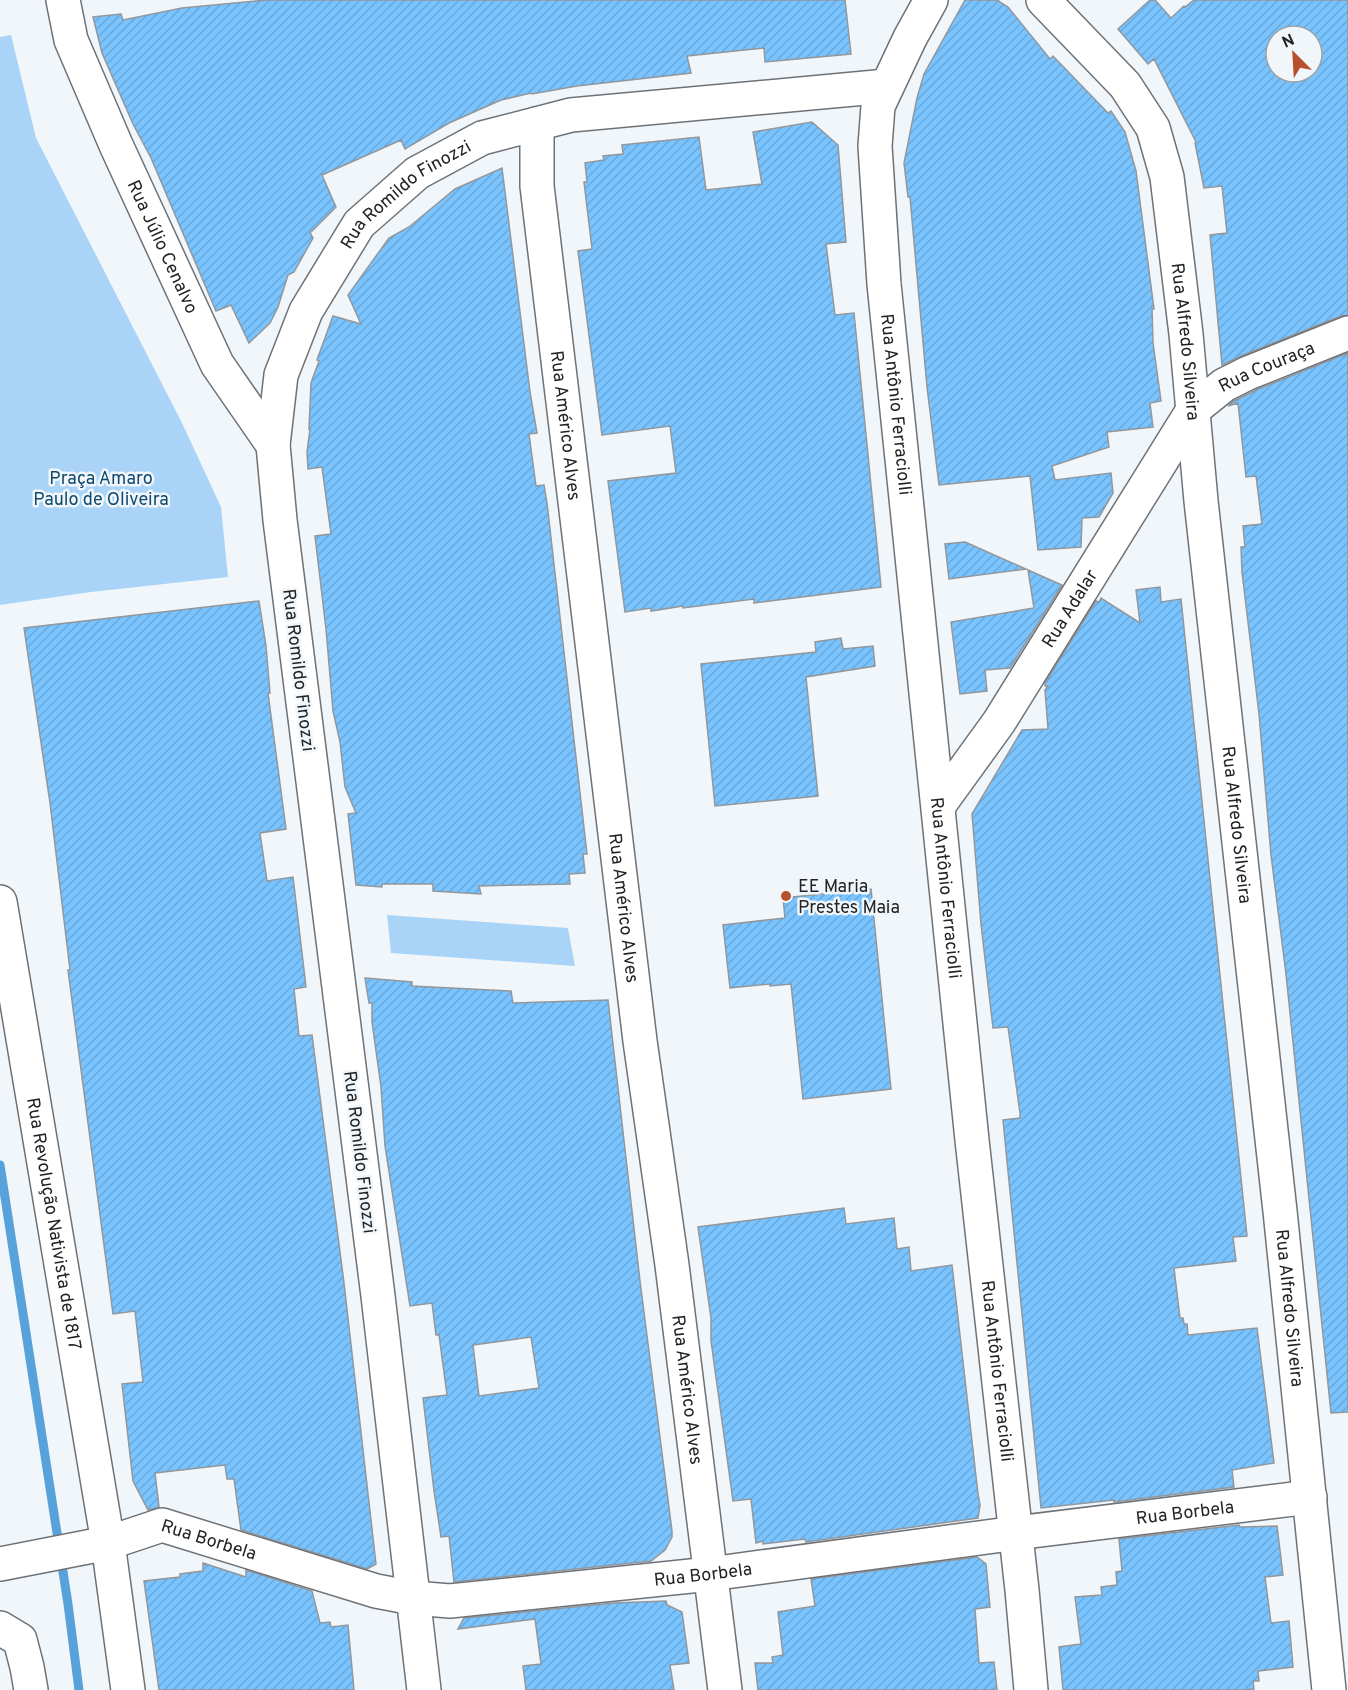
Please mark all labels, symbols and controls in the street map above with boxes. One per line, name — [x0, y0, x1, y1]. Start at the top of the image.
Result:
north arrow — [1264, 24, 1324, 84]
text: N — [1279, 31, 1298, 54]
street label: Rua Romildo Finozzi — [336, 136, 476, 254]
street label: Rua Júlio Cenalvo — [121, 177, 202, 318]
street label: Rua Alfredo Silveira — [1164, 262, 1204, 422]
street label: Rua Antônio Ferraciolli — [874, 313, 916, 496]
street label: Rua Couraça — [1215, 337, 1319, 399]
street label: Rua Américo Alves — [544, 349, 585, 502]
park label: Praça Amaro Paulo de Oliveira — [33, 468, 169, 512]
street label: Rua Adalar — [1038, 566, 1104, 653]
street label: Rua Romildo Finozzi — [276, 588, 319, 753]
street label: Rua Alfredo Silveira — [1215, 745, 1256, 905]
street label: Rua Antônio Ferraciolli — [924, 796, 965, 980]
street label: Rua Américo Alves — [602, 832, 643, 984]
place label: EE Maria Prestes Maia — [798, 876, 900, 920]
marker: EE Maria Prestes Maia — [779, 889, 793, 903]
street label: Rua Romildo Finozzi — [337, 1070, 380, 1235]
street label: Rua Revolução Nativista de 1817 — [20, 1096, 85, 1352]
street label: Rua Alfredo Silveira — [1269, 1228, 1308, 1388]
street label: Rua Antônio Ferraciolli — [975, 1279, 1018, 1463]
street label: Rua Américo Alves — [665, 1314, 707, 1466]
street label: Rua Borbela — [1135, 1496, 1236, 1531]
street label: Rua Borbela — [158, 1515, 259, 1566]
street label: Rua Borbela — [653, 1558, 754, 1593]

